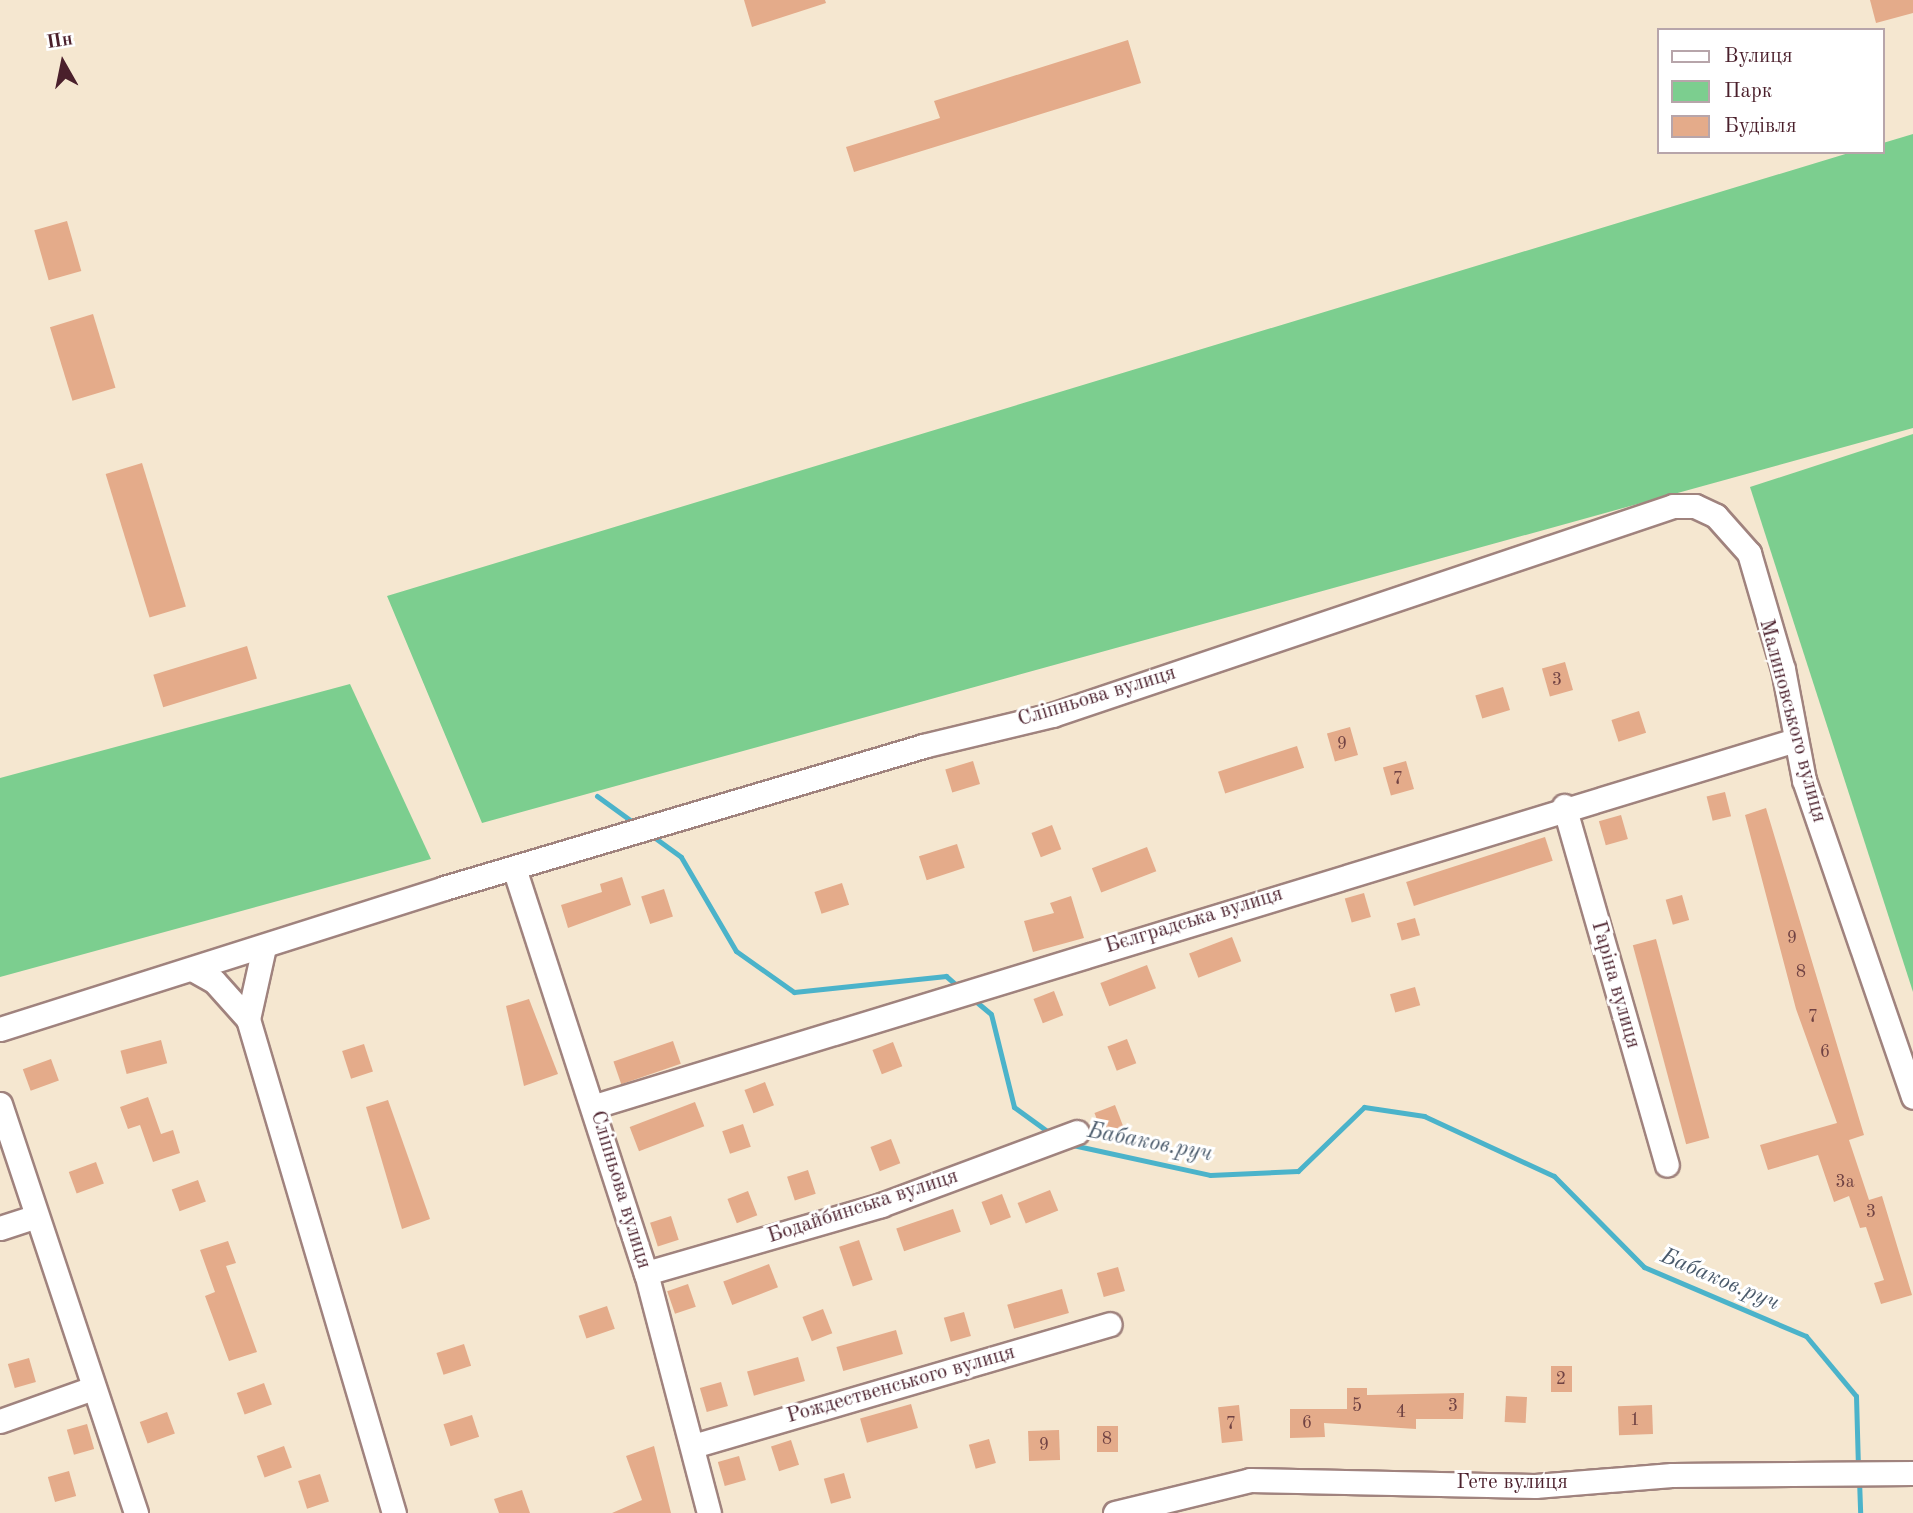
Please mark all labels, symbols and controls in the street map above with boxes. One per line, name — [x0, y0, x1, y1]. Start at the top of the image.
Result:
north arrow — [28, 28, 98, 98]
legend — [1658, 28, 1885, 154]
text: Пн — [45, 30, 74, 53]
text: Вулиця — [1724, 46, 1793, 67]
text: Парк — [1724, 81, 1772, 102]
text: Будівля — [1724, 116, 1797, 137]
street label: Малиновського вулиця — [1753, 617, 1831, 825]
street label: Сліпньова вулиця — [1015, 661, 1179, 733]
house number: 3 — [1552, 669, 1562, 691]
house number: 9 — [1337, 733, 1347, 755]
house number: 7 — [1393, 768, 1403, 790]
street label: Бєлградська вулиця — [1102, 882, 1286, 960]
street label: Гаріна вулиця — [1585, 918, 1645, 1052]
house number: 9 — [1787, 927, 1797, 949]
house number: 8 — [1796, 961, 1806, 983]
house number: 7 — [1808, 1006, 1818, 1028]
house number: 6 — [1820, 1041, 1830, 1063]
street label: Сліпньова вулиця — [584, 1108, 656, 1272]
water label: Бабаков.руч — [1085, 1117, 1215, 1169]
street label: Бодайбинська вулиця — [765, 1164, 961, 1250]
house number: 3а — [1835, 1171, 1855, 1193]
house number: 3 — [1866, 1201, 1876, 1223]
water label: Бабаков.руч — [1656, 1243, 1784, 1317]
street label: Рождественського вулиця — [784, 1340, 1018, 1430]
house number: 2 — [1556, 1368, 1566, 1390]
house number: 5 — [1352, 1395, 1362, 1417]
house number: 3 — [1448, 1395, 1458, 1417]
house number: 4 — [1396, 1401, 1406, 1423]
house number: 1 — [1630, 1409, 1640, 1431]
house number: 6 — [1302, 1412, 1312, 1434]
house number: 7 — [1226, 1413, 1236, 1435]
house number: 8 — [1102, 1428, 1112, 1450]
house number: 9 — [1039, 1434, 1049, 1456]
street label: Гете вулиця — [1456, 1470, 1568, 1496]

